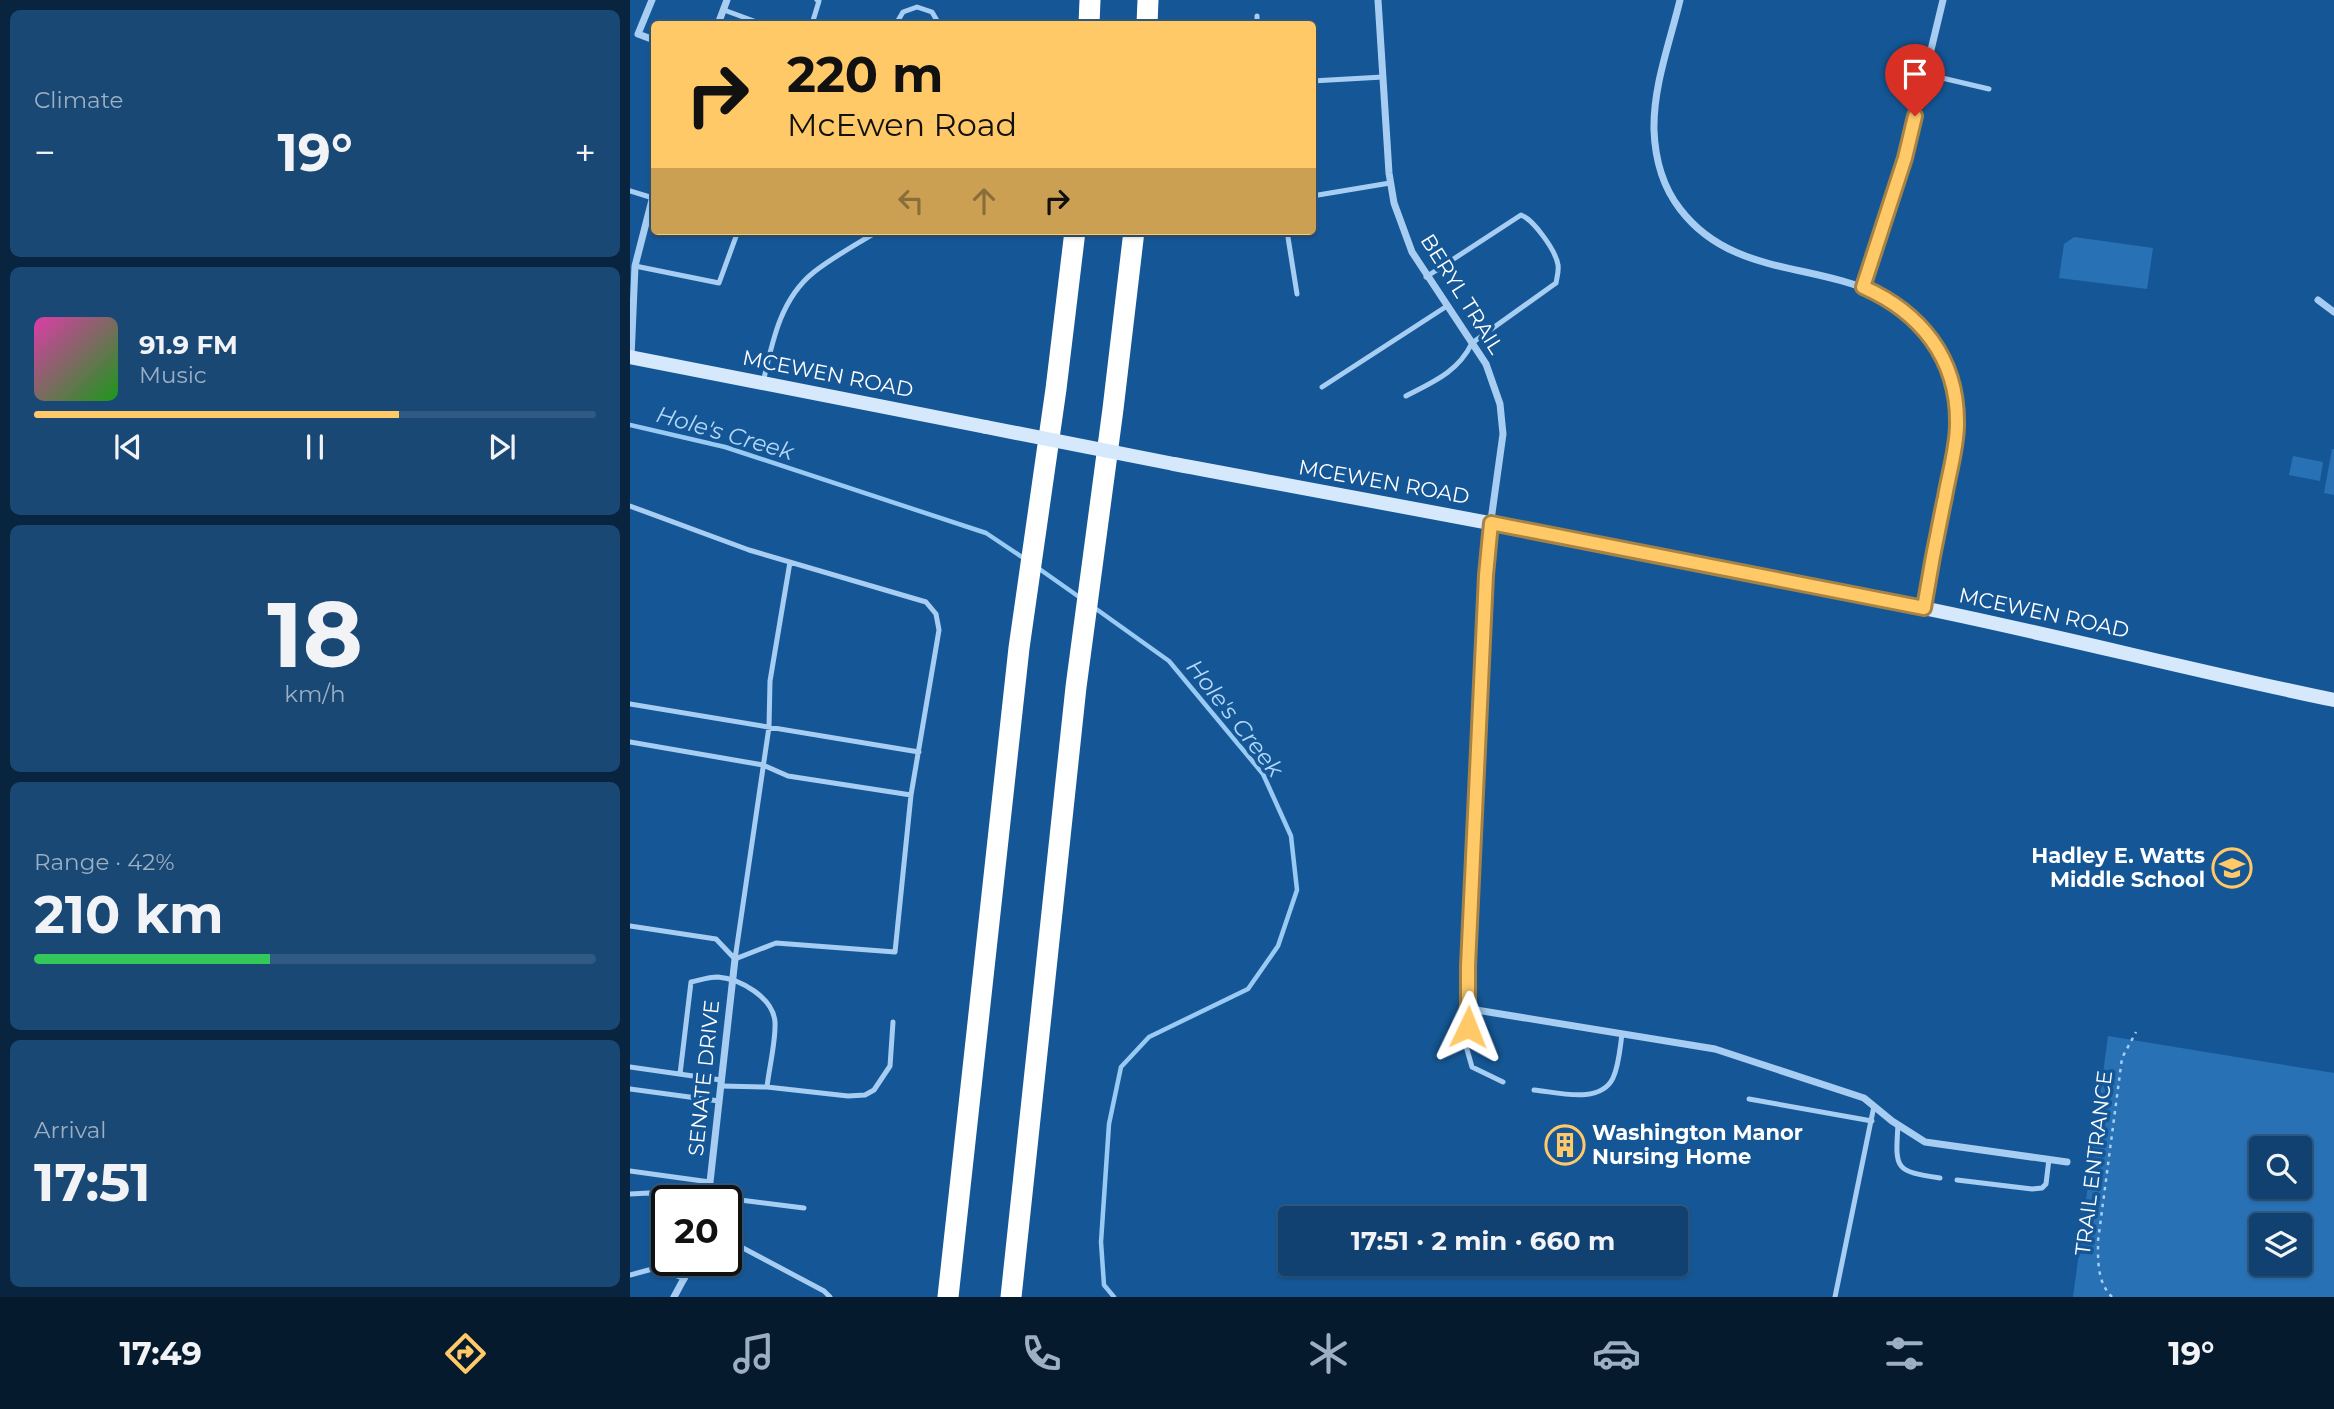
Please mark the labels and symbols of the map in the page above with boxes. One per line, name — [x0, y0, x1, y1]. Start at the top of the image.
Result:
pin — [1885, 44, 1945, 116]
street label: BERYL TRAIL — [1416, 229, 1510, 359]
street label: MCEWEN ROAD — [741, 345, 916, 402]
water label: Hole's Creek — [653, 400, 798, 466]
street label: MCEWEN ROAD — [1297, 454, 1472, 509]
street label: MCEWEN ROAD — [1957, 582, 2132, 643]
water label: Hole's Creek — [1180, 654, 1290, 783]
place label: Hadley E. Watts Middle School — [2031, 843, 2205, 892]
school or university icon: Hadley E. Watts Middle School — [2211, 847, 2253, 889]
position arrow — [1431, 990, 1505, 1064]
street label: SENATE DRIVE — [683, 999, 724, 1157]
street label: TRAIL ENTRANCE — [2070, 1069, 2117, 1257]
place label: Washington Manor Nursing Home — [1592, 1120, 1803, 1169]
building icon: Washington Manor Nursing Home — [1544, 1124, 1586, 1166]
speed limit sign: 20 — [651, 1185, 742, 1276]

